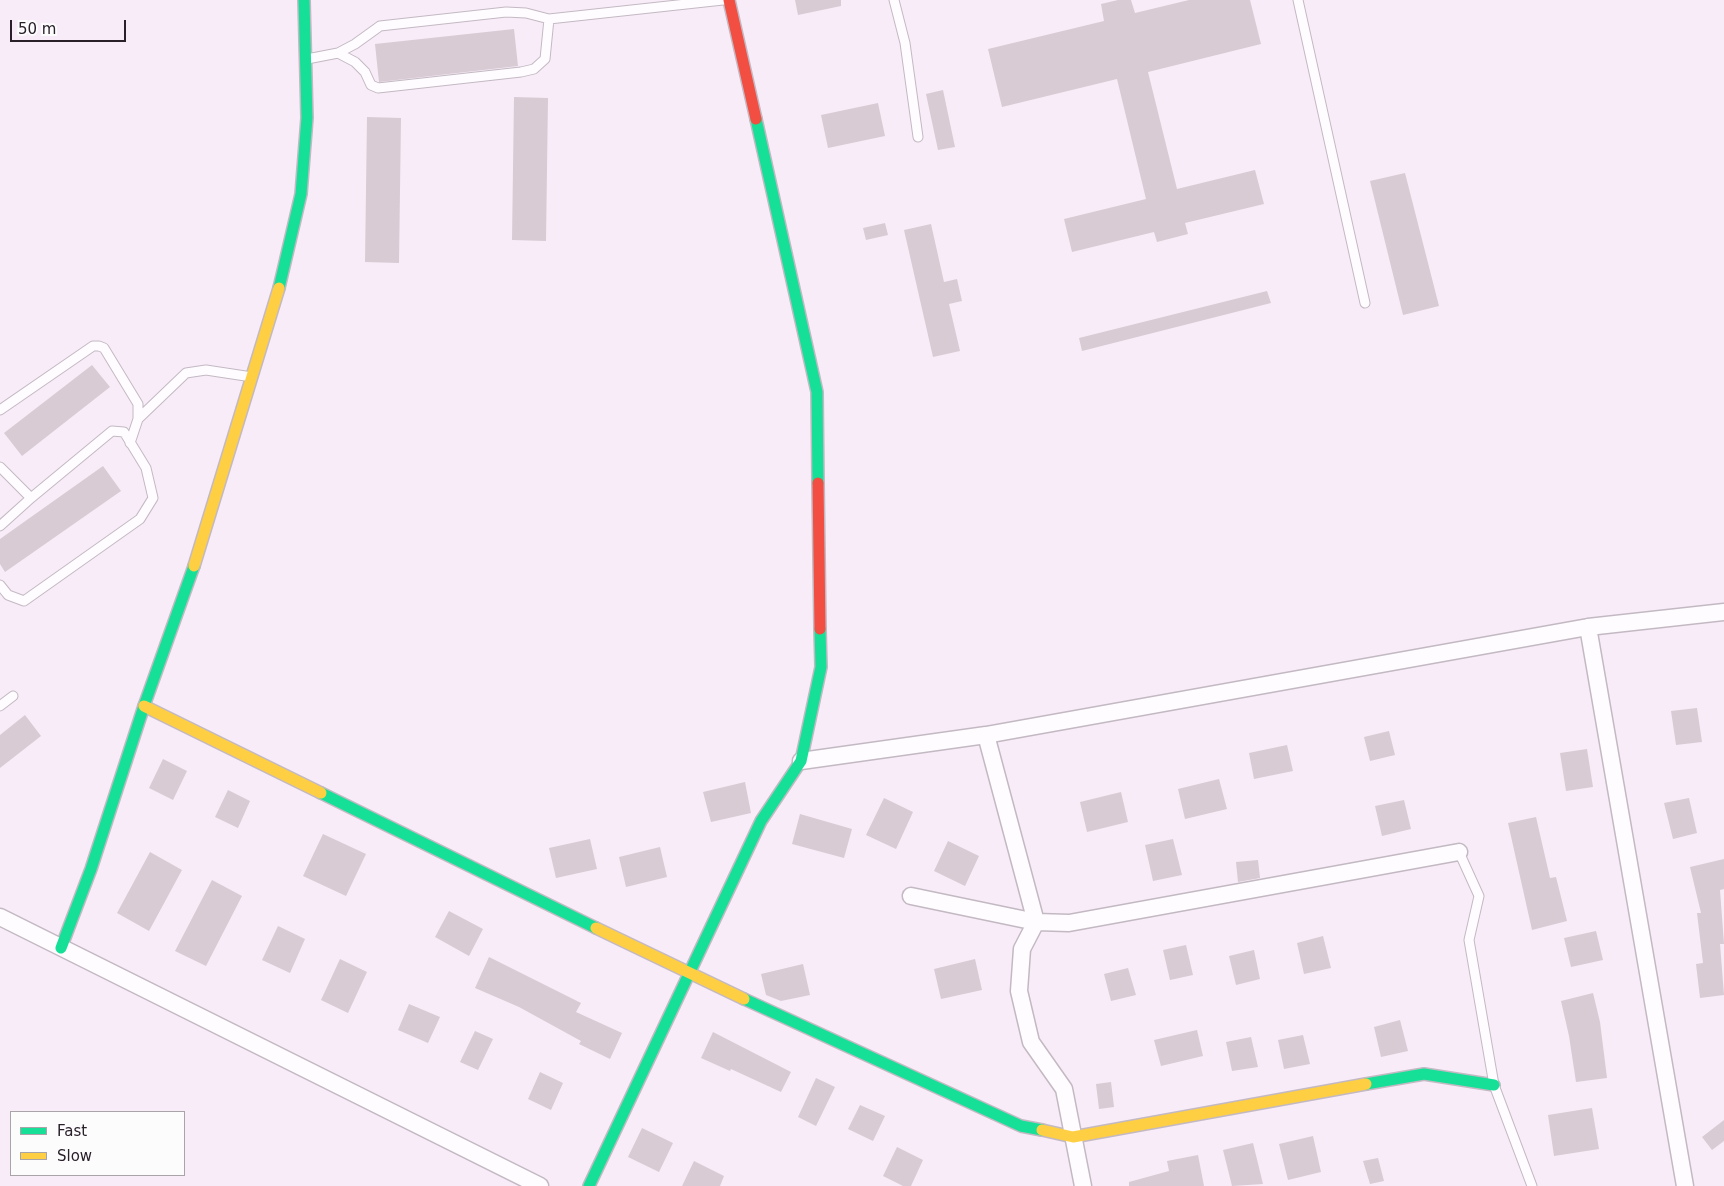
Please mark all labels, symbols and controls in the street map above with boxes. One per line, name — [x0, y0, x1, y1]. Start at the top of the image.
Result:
scale bar — [12, 10, 129, 42]
text: 50 m — [18, 20, 56, 38]
legend — [10, 1111, 185, 1176]
text: Fast — [57, 1122, 87, 1140]
text: Slow — [57, 1147, 92, 1165]

